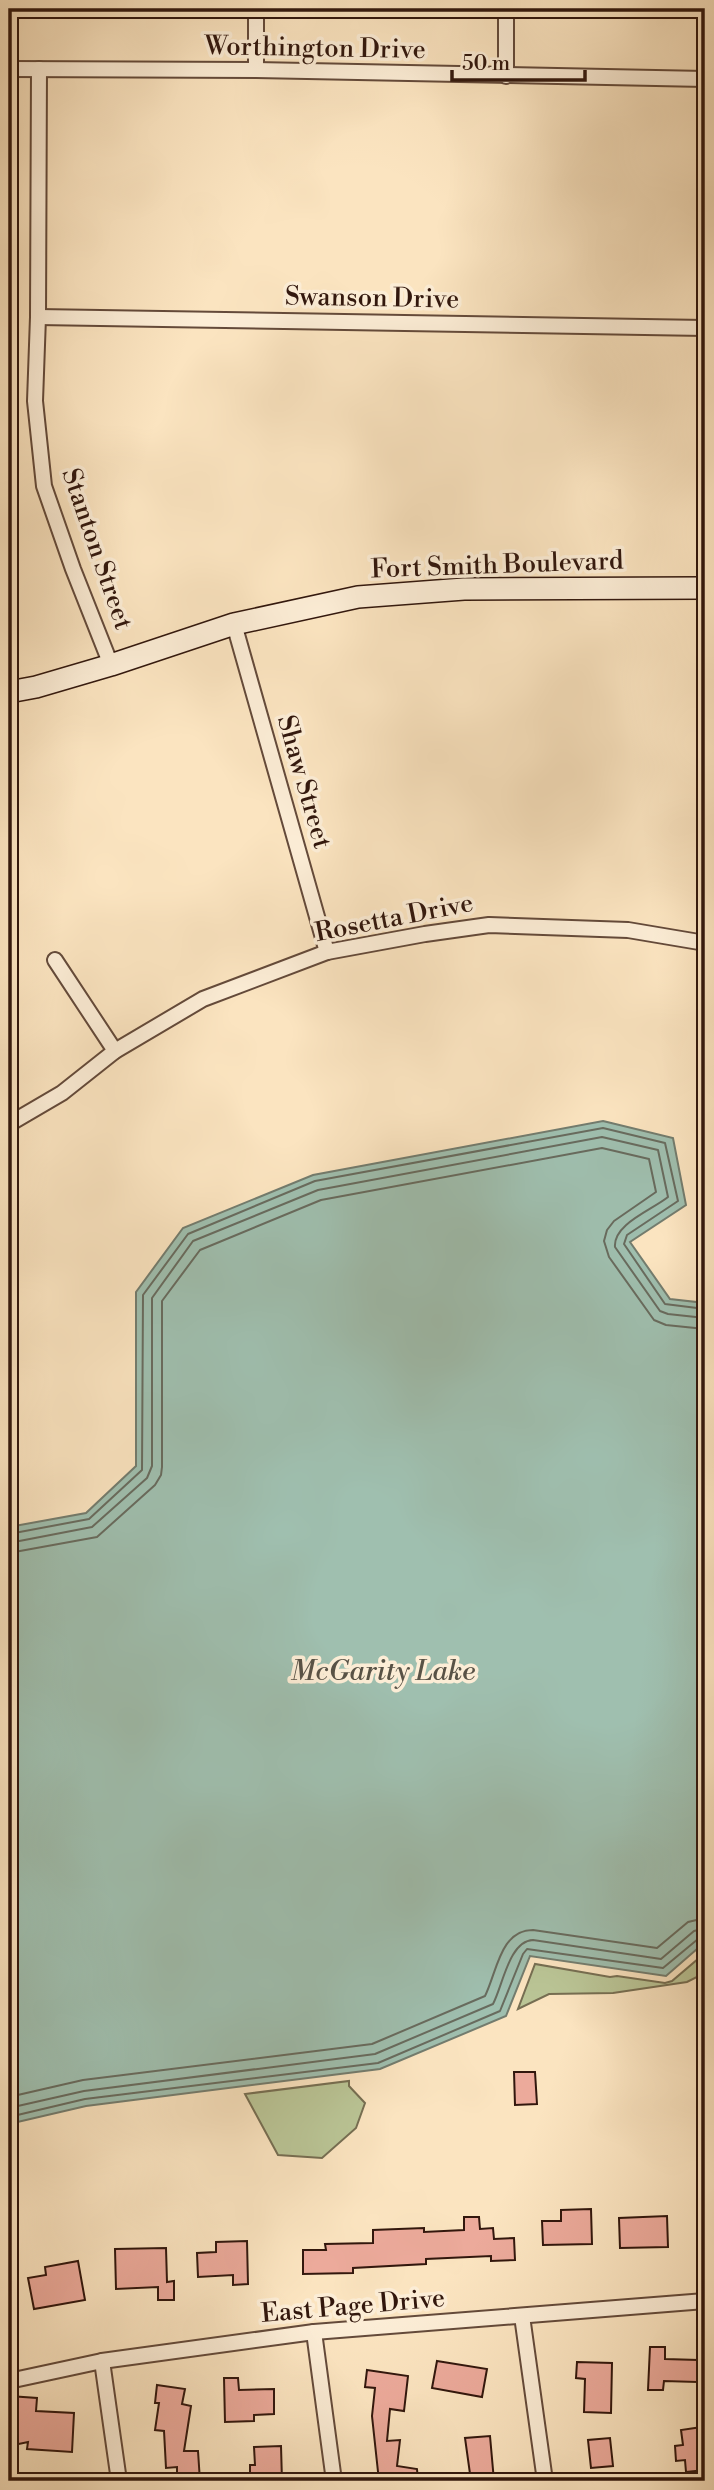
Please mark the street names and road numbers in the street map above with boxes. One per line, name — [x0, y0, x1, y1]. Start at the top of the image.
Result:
street label: Worthington Drive — [203, 30, 426, 66]
street label: Swanson Drive — [285, 280, 459, 316]
street label: Stanton Street — [54, 464, 140, 634]
street label: Fort Smith Boulevard — [370, 545, 624, 585]
street label: Shaw Street — [270, 712, 338, 852]
street label: Rosetta Drive — [312, 887, 476, 949]
street label: East Page Drive — [260, 2282, 446, 2330]

